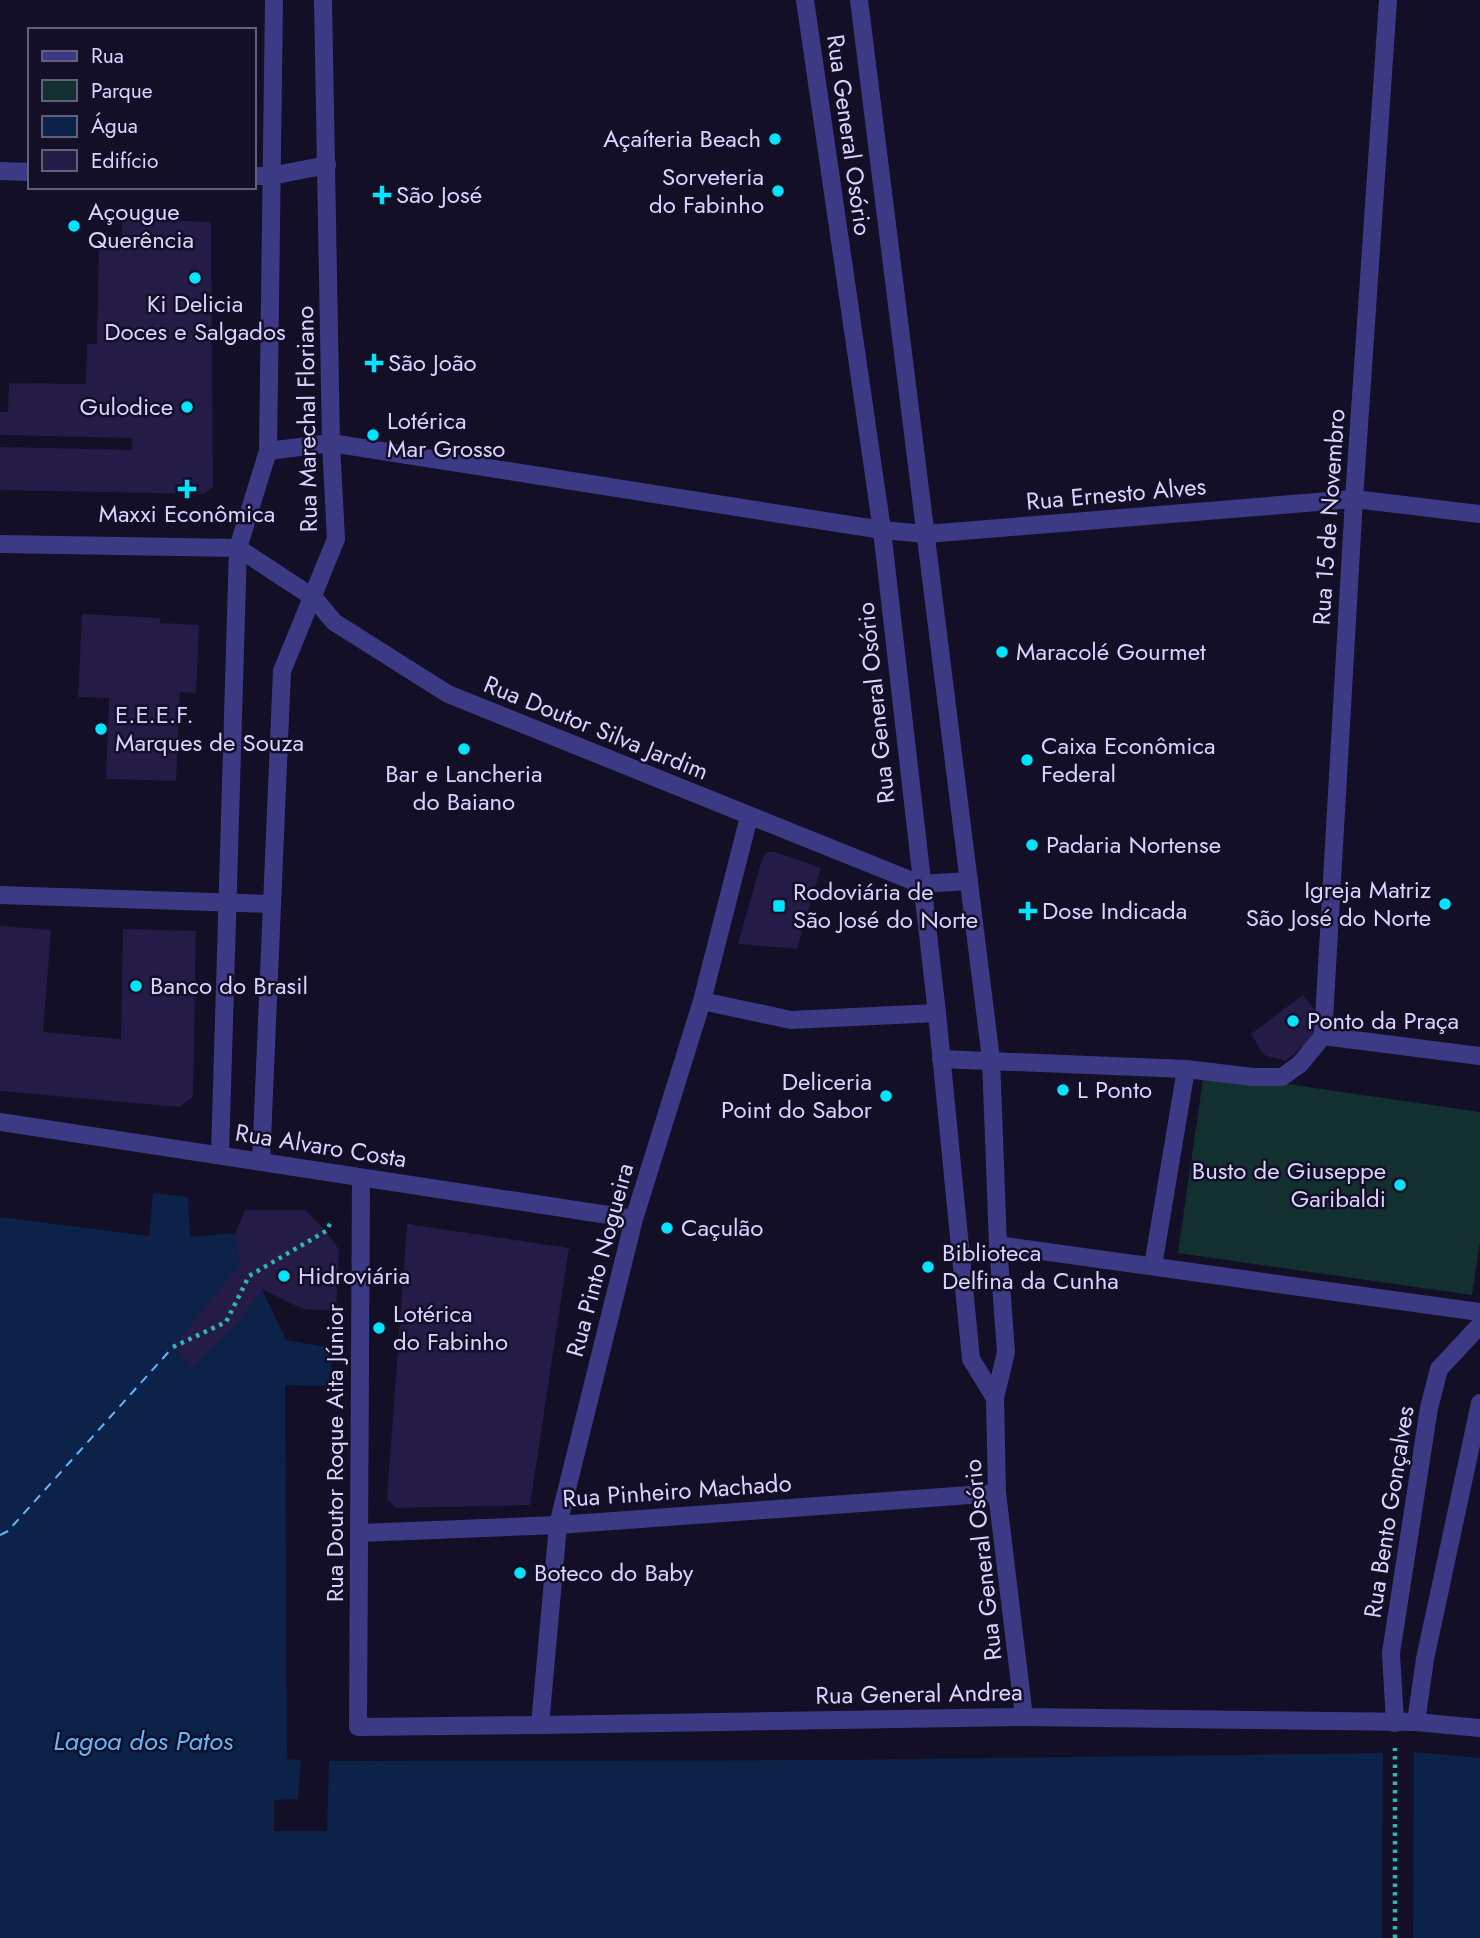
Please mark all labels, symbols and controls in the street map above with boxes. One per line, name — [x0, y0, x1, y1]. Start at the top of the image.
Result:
legend — [28, 28, 256, 189]
street label: Rua General Osório — [818, 32, 881, 238]
text: Rua — [91, 41, 124, 71]
text: Parque — [91, 76, 153, 106]
text: Água — [91, 111, 138, 141]
place label: Açaíteria Beach — [603, 121, 761, 156]
marker: Açaíteria Beach — [767, 131, 783, 147]
text: Edifício — [91, 146, 158, 176]
place label: Sorveteria do Fabinho — [649, 159, 764, 222]
place label: São José — [396, 177, 482, 212]
marker: Sorveteria do Fabinho — [770, 183, 786, 199]
marker: São José — [374, 187, 390, 203]
place label: Açougue Querência — [88, 194, 194, 257]
marker: Açougue Querência — [66, 218, 82, 234]
marker: Ki Delicia Doces e Salgados — [187, 270, 203, 286]
place label: Ki Delicia Doces e Salgados — [104, 286, 286, 349]
street label: Rua Marechal Floriano — [287, 305, 326, 533]
place label: São João — [388, 345, 477, 380]
marker: São João — [366, 355, 382, 371]
place label: Gulodice — [79, 389, 173, 424]
marker: Gulodice — [179, 399, 195, 415]
place label: Lotérica Mar Grosso — [387, 403, 505, 466]
street label: Rua 15 de Novembro — [1303, 408, 1354, 626]
marker: Lotérica Mar Grosso — [365, 427, 381, 443]
street label: Rua Ernesto Alves — [1025, 468, 1207, 519]
marker: Maxxi Econômica — [179, 481, 195, 497]
place label: Maxxi Econômica — [99, 496, 275, 531]
street label: Rua General Osório — [848, 601, 903, 806]
place label: Maracolé Gourmet — [1016, 634, 1206, 669]
marker: Maracolé Gourmet — [994, 644, 1010, 660]
street label: Rua Doutor Silva Jardim — [479, 666, 714, 789]
place label: E.E.E.F. Marques de Souza — [115, 697, 304, 760]
marker: E.E.E.F. Marques de Souza — [93, 721, 109, 737]
place label: Caixa Econômica Federal — [1041, 728, 1216, 791]
marker: Bar e Lancheria do Baiano — [456, 741, 472, 757]
marker: Caixa Econômica Federal — [1019, 752, 1035, 768]
place label: Bar e Lancheria do Baiano — [385, 756, 543, 819]
place label: Padaria Nortense — [1046, 827, 1221, 862]
marker: Padaria Nortense — [1024, 837, 1040, 853]
place label: Igreja Matriz São José do Norte — [1246, 872, 1431, 935]
place label: Rodoviária de São José do Norte — [793, 874, 978, 937]
place label: Dose Indicada — [1042, 893, 1187, 928]
marker: Igreja Matriz São José do Norte — [1437, 896, 1453, 912]
marker: Rodoviária de São José do Norte — [771, 898, 787, 914]
marker: Dose Indicada — [1020, 903, 1036, 919]
place label: Banco do Brasil — [150, 968, 308, 1003]
marker: Banco do Brasil — [128, 978, 144, 994]
place label: Ponto da Praça — [1307, 1003, 1459, 1038]
marker: Ponto da Praça — [1285, 1013, 1301, 1029]
place label: Deliceria Point do Sabor — [721, 1064, 873, 1127]
place label: L Ponto — [1077, 1072, 1152, 1107]
marker: L Ponto — [1055, 1082, 1071, 1098]
marker: Deliceria Point do Sabor — [878, 1088, 894, 1104]
street label: Rua Alvaro Costa — [233, 1115, 409, 1176]
place label: Busto de Giuseppe Garibaldi — [1192, 1153, 1386, 1216]
street label: Rua Pinto Nogueira — [557, 1159, 642, 1361]
marker: Busto de Giuseppe Garibaldi — [1392, 1177, 1408, 1193]
place label: Caçulão — [681, 1210, 763, 1245]
marker: Caçulão — [659, 1220, 675, 1236]
place label: Biblioteca Delfina da Cunha — [942, 1235, 1119, 1298]
place label: Hidroviária — [298, 1258, 410, 1293]
marker: Biblioteca Delfina da Cunha — [920, 1259, 936, 1275]
marker: Hidroviária — [276, 1268, 292, 1284]
place label: Lotérica do Fabinho — [393, 1296, 508, 1359]
street label: Rua Doutor Roque Aita Júnior — [317, 1303, 352, 1602]
marker: Lotérica do Fabinho — [371, 1320, 387, 1336]
street label: Rua Bento Gonçalves — [1354, 1403, 1423, 1620]
street label: Rua General Osório — [955, 1458, 1010, 1663]
street label: Rua Pinheiro Machado — [561, 1465, 793, 1516]
place label: Boteco do Baby — [534, 1555, 694, 1590]
marker: Boteco do Baby — [512, 1565, 528, 1581]
street label: Rua General Andrea — [815, 1674, 1023, 1713]
water label: Lagoa dos Patos — [53, 1722, 234, 1760]

